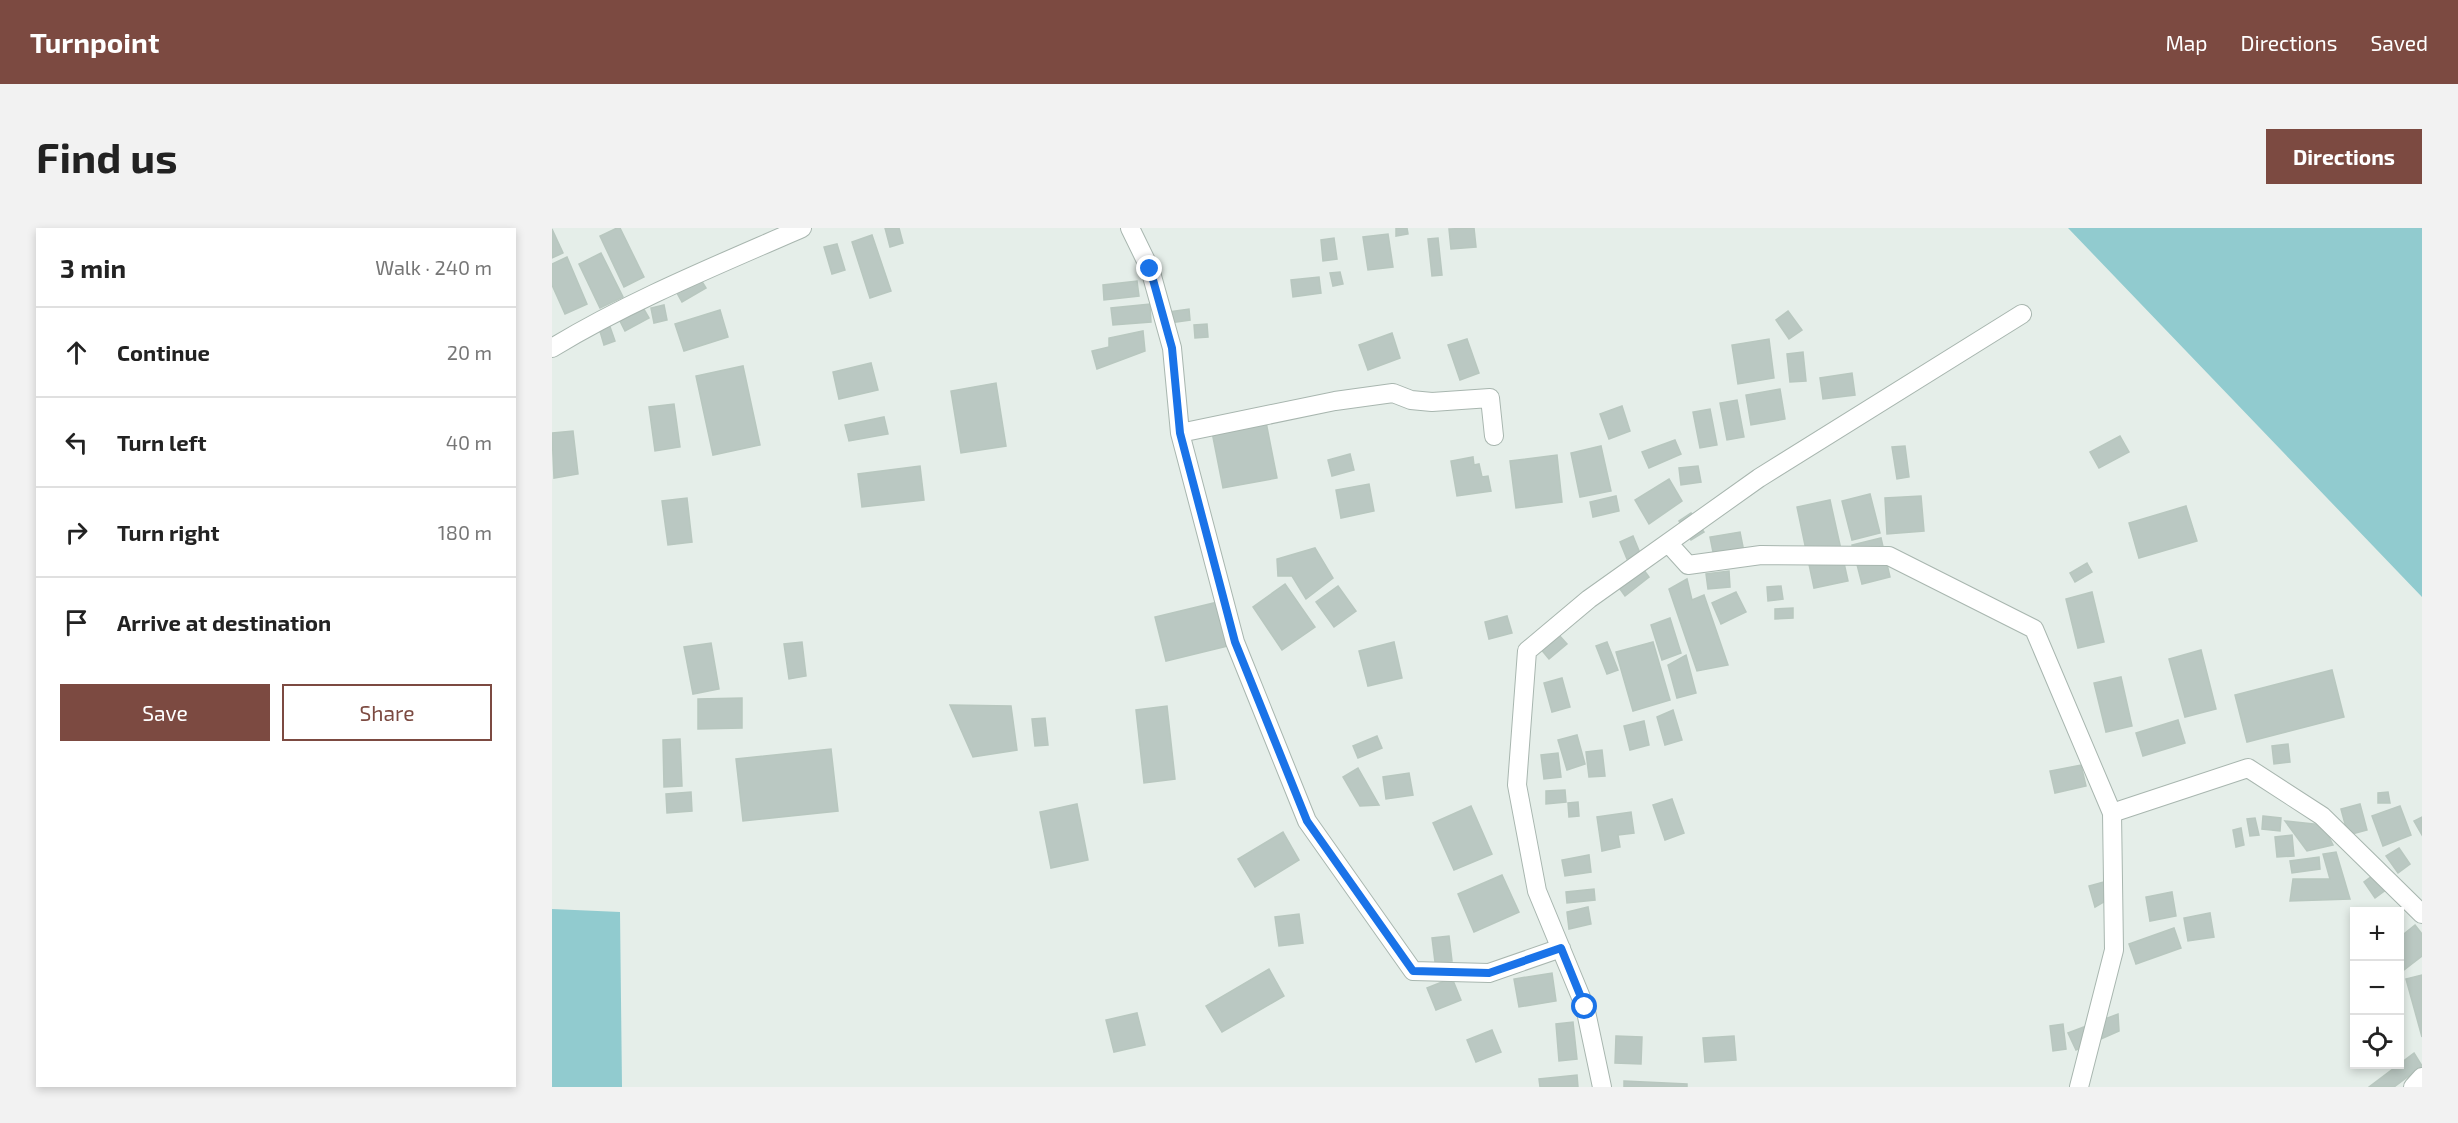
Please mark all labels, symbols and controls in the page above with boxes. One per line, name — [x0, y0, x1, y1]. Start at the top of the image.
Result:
text: Turnpoint — [30, 25, 159, 59]
text: Map — [2165, 30, 2208, 55]
text: Directions — [2241, 30, 2337, 55]
text: Saved — [2370, 30, 2428, 55]
button: Directions — [2266, 129, 2422, 184]
text: Find us — [36, 131, 178, 181]
text: 3 min — [60, 252, 126, 283]
text: Walk · 240 m — [375, 255, 492, 279]
route end — [1136, 255, 1162, 281]
icon: ahead — [60, 336, 93, 369]
text: Continue — [117, 339, 210, 365]
text: 20 m — [447, 340, 492, 364]
icon: left — [60, 426, 93, 459]
text: Turn left — [117, 429, 206, 455]
text: 40 m — [446, 430, 492, 454]
icon: right — [60, 516, 93, 549]
text: Turn right — [117, 519, 219, 545]
text: 180 m — [438, 520, 492, 544]
icon: arrive — [60, 606, 93, 639]
text: Arrive at destination — [117, 609, 331, 635]
button: Save — [60, 684, 270, 741]
button: Share — [282, 684, 492, 741]
map controls — [2350, 907, 2404, 1069]
button: + — [2350, 907, 2404, 961]
button: − — [2350, 961, 2404, 1015]
route start — [1571, 993, 1597, 1019]
button: locate — [2350, 1015, 2404, 1069]

